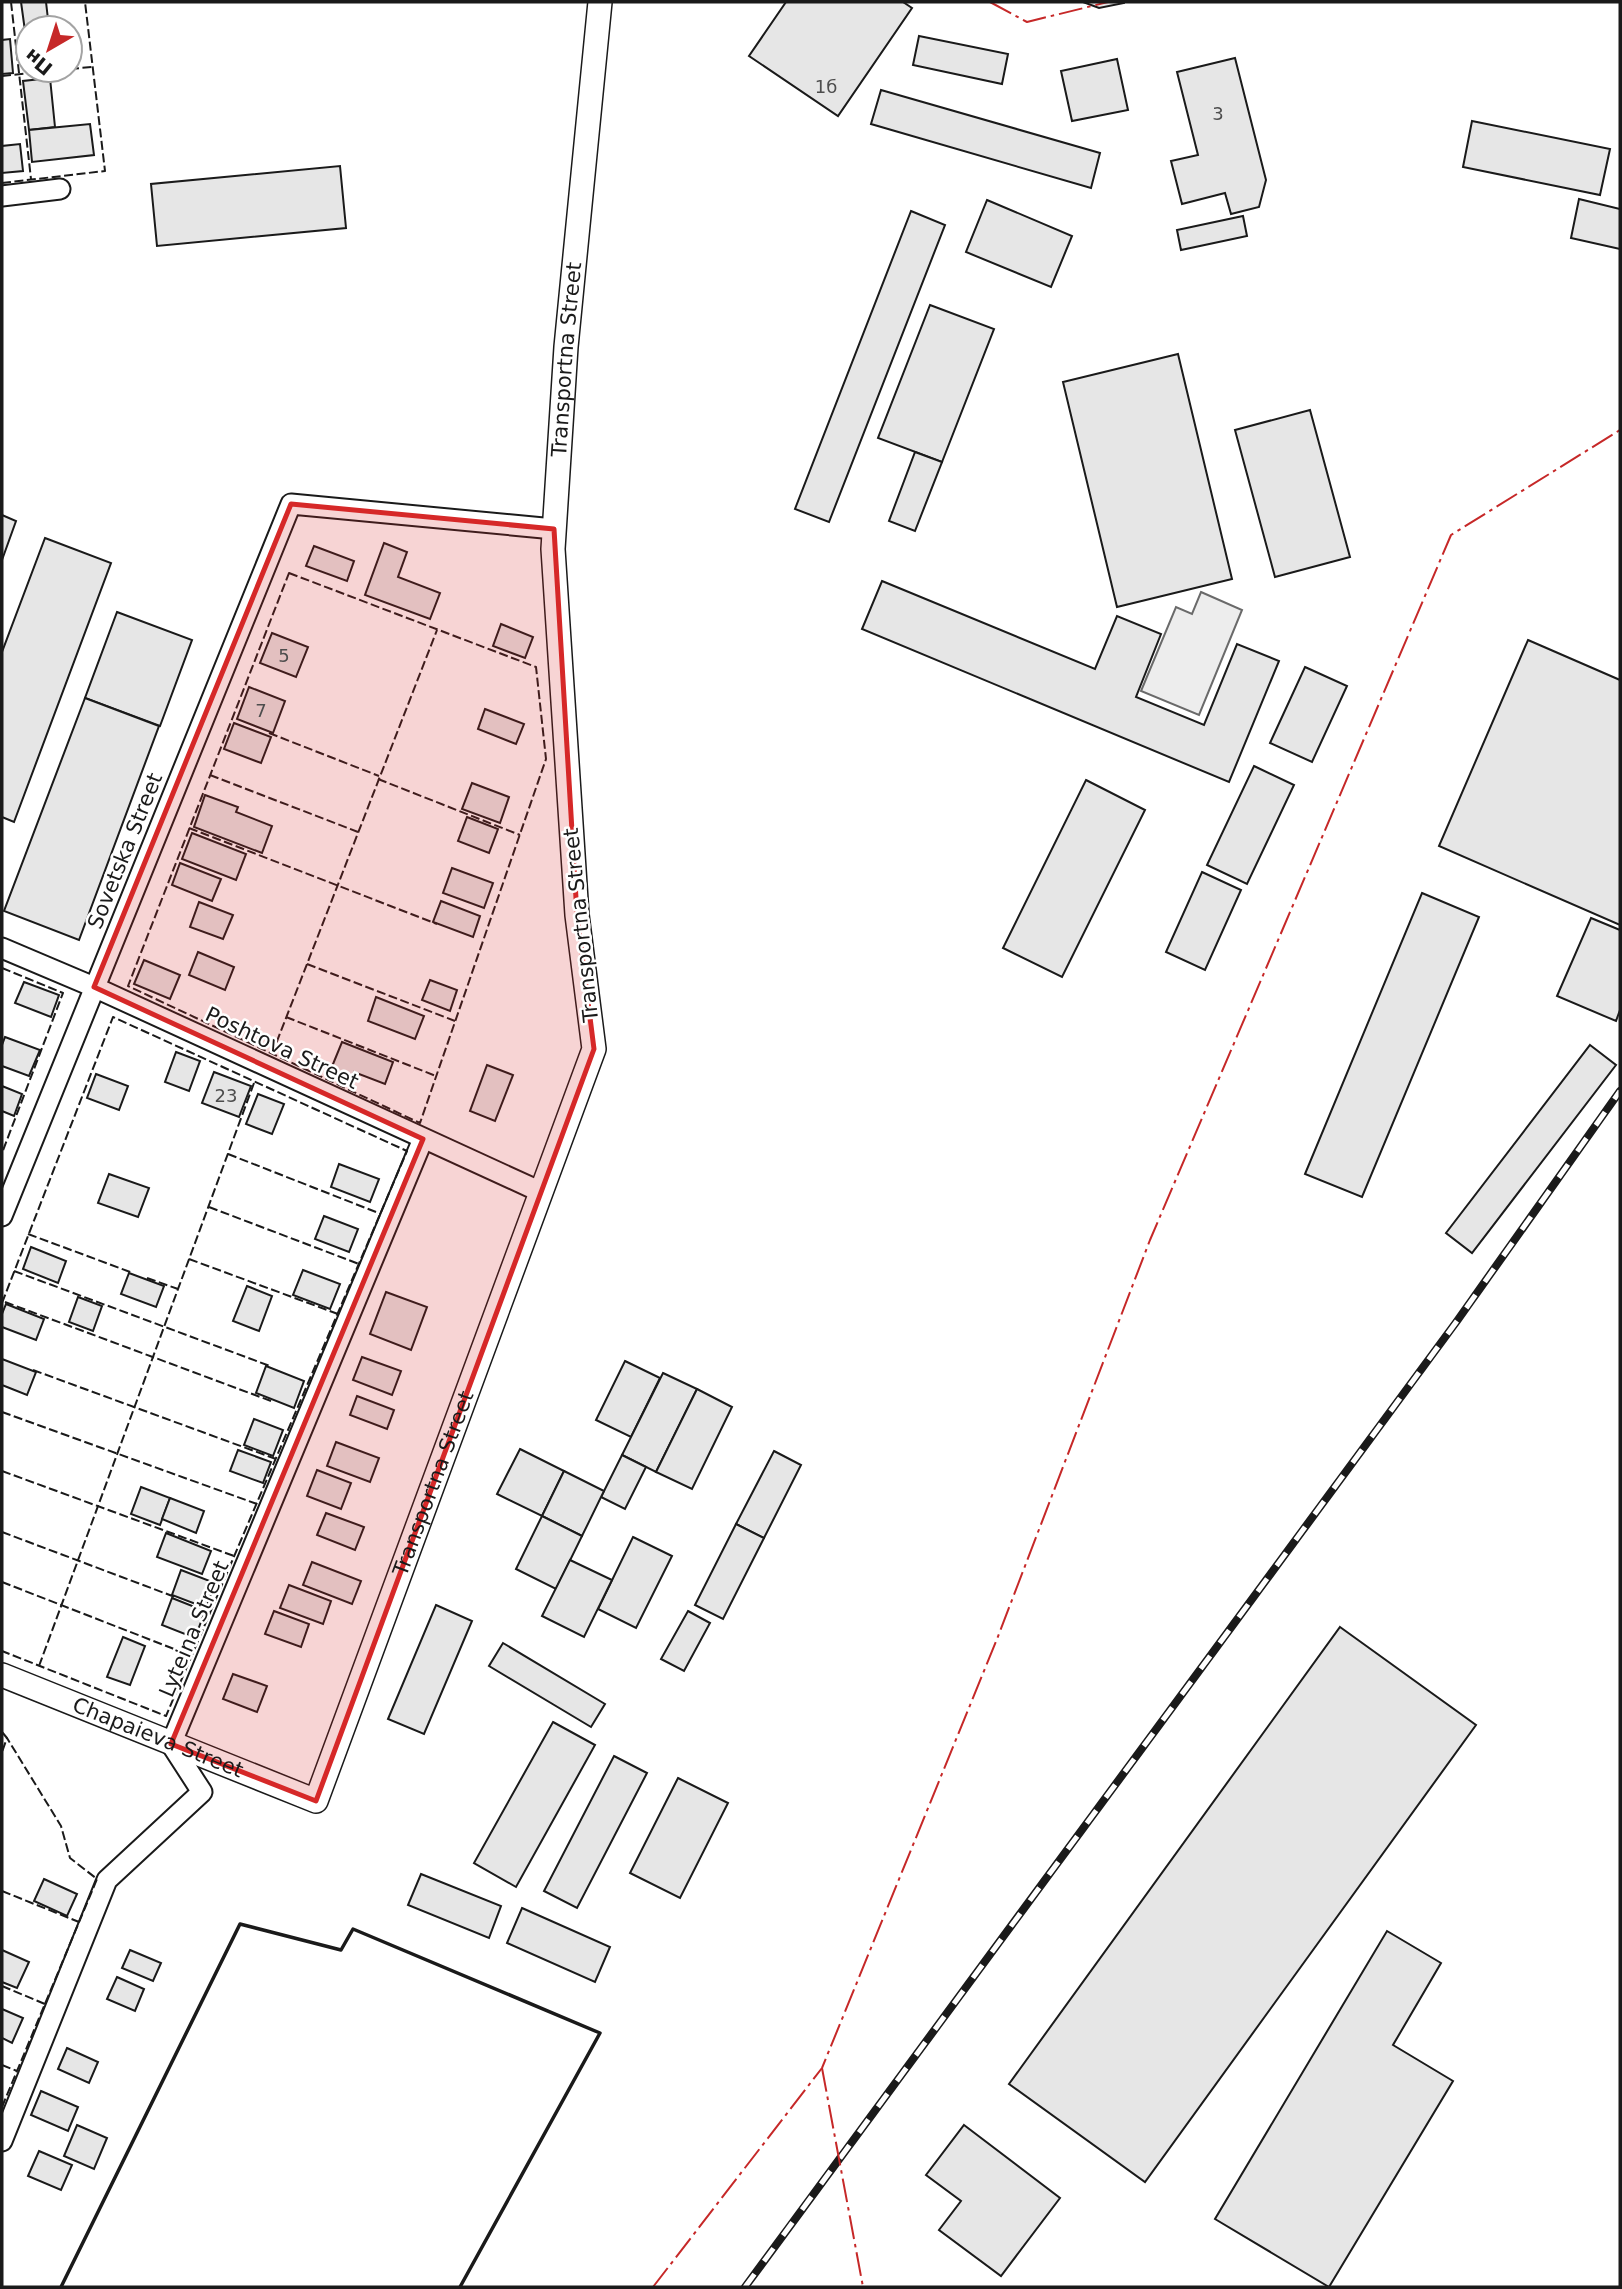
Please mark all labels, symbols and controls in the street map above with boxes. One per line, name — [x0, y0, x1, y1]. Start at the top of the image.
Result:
north arrow — [14, 14, 84, 84]
text: Пн — [20, 45, 57, 80]
house number: 1б — [815, 76, 837, 97]
house number: 3 — [1212, 103, 1224, 124]
street label: Transportna Street — [547, 261, 586, 459]
house number: 5 — [278, 645, 290, 666]
house number: 7 — [255, 700, 267, 721]
street label: Sovetska Street — [83, 770, 167, 932]
street label: Transportna Street — [559, 827, 603, 1024]
street label: Poshtova Street — [202, 1002, 362, 1094]
house number: 23 — [215, 1085, 237, 1106]
street label: Transportna Street — [388, 1388, 479, 1580]
street label: Lyteina Street — [154, 1557, 234, 1701]
street label: Chapaieva Street — [69, 1693, 247, 1783]

